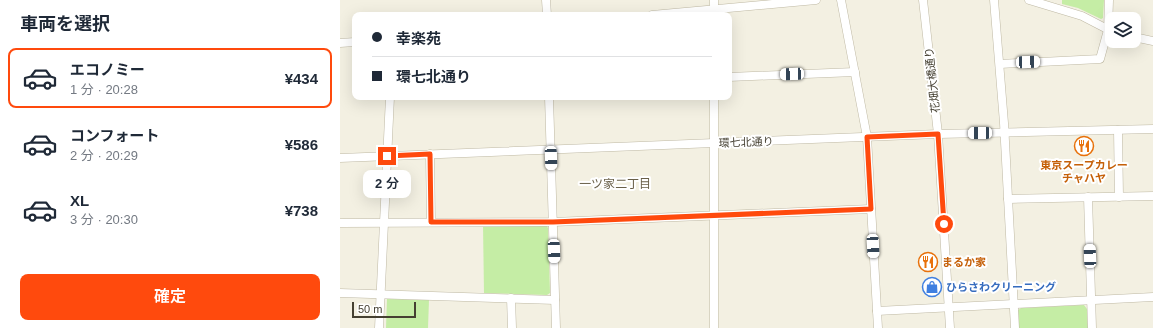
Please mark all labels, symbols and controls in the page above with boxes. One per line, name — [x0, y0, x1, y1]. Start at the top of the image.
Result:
map controls — [1105, 12, 1141, 48]
button: layers — [1105, 12, 1141, 48]
text: 車両を選択 — [20, 14, 110, 34]
text: 幸楽苑 — [396, 30, 441, 47]
street label: 花畑大橋通り — [923, 47, 941, 113]
car — [1016, 56, 1040, 68]
icon: car — [22, 60, 58, 96]
text: エコノミー — [70, 61, 145, 78]
text: 環七北通り — [396, 68, 471, 85]
car — [780, 68, 804, 80]
text: ¥434 — [285, 70, 318, 87]
text: 1 分 · 20:28 — [70, 82, 138, 97]
icon: car — [22, 126, 58, 162]
text: コンフォート — [70, 127, 160, 144]
car — [968, 127, 992, 139]
street label: 環七北通り — [718, 135, 774, 149]
restaurant icon: 東京スープカレー チャハヤ — [1073, 135, 1095, 157]
text: ¥586 — [285, 136, 318, 153]
car — [545, 146, 557, 170]
route end — [378, 147, 396, 165]
text: 2 分 · 20:29 — [70, 148, 138, 163]
place label: 東京スープカレー チャハヤ — [1040, 159, 1128, 184]
callout: 2 分 — [363, 170, 411, 198]
text: 2 分 — [375, 176, 399, 191]
district label: 一ツ家二丁目 — [579, 177, 651, 191]
icon: car — [22, 192, 58, 228]
text: XL — [70, 192, 89, 209]
text: ¥738 — [285, 202, 318, 219]
text: 3 分 · 20:30 — [70, 212, 138, 227]
route start — [935, 215, 953, 233]
car — [866, 234, 880, 258]
car — [548, 239, 560, 263]
car — [1084, 244, 1096, 268]
restaurant icon: まるか家 — [917, 251, 939, 273]
place label: まるか家 — [942, 256, 986, 268]
button: 確定 — [20, 274, 320, 320]
shop icon: ひらさわクリーニング — [921, 276, 943, 298]
place label: ひらさわクリーニング — [946, 281, 1056, 293]
scale bar — [352, 300, 416, 319]
text: 50 m — [358, 303, 382, 315]

